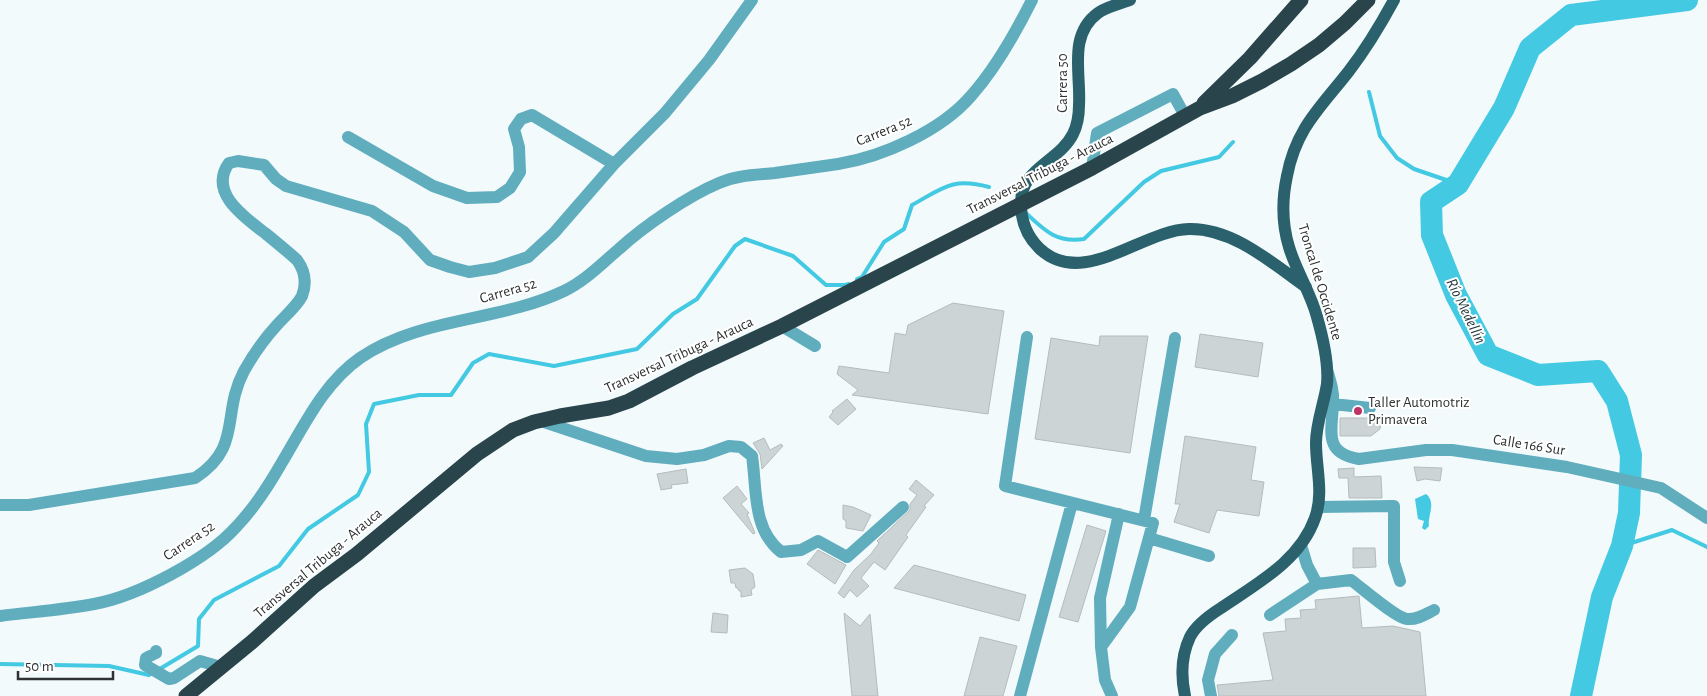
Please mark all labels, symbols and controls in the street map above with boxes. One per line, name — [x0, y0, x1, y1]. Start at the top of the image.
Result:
street label: Carrera 50 — [1055, 53, 1070, 113]
street label: Carrera 52 — [854, 113, 914, 149]
street label: Transversal Tribuga - Arauca — [964, 131, 1116, 217]
street label: Troncal de Occidente — [1295, 222, 1345, 342]
street label: Carrera 52 — [478, 276, 538, 306]
water label: Río Medellín — [1443, 276, 1489, 346]
street label: Transversal Tribuga - Arauca — [602, 314, 756, 396]
place label: Taller Automotriz Primavera — [1368, 395, 1470, 427]
marker: Taller Automotriz Primavera — [1352, 405, 1364, 417]
street label: Calle 166 Sur — [1492, 432, 1566, 458]
street label: Transversal Tribuga - Arauca — [251, 505, 385, 621]
street label: Carrera 52 — [161, 518, 218, 564]
scale bar — [18, 648, 112, 680]
text: 50 m — [25, 659, 54, 674]

